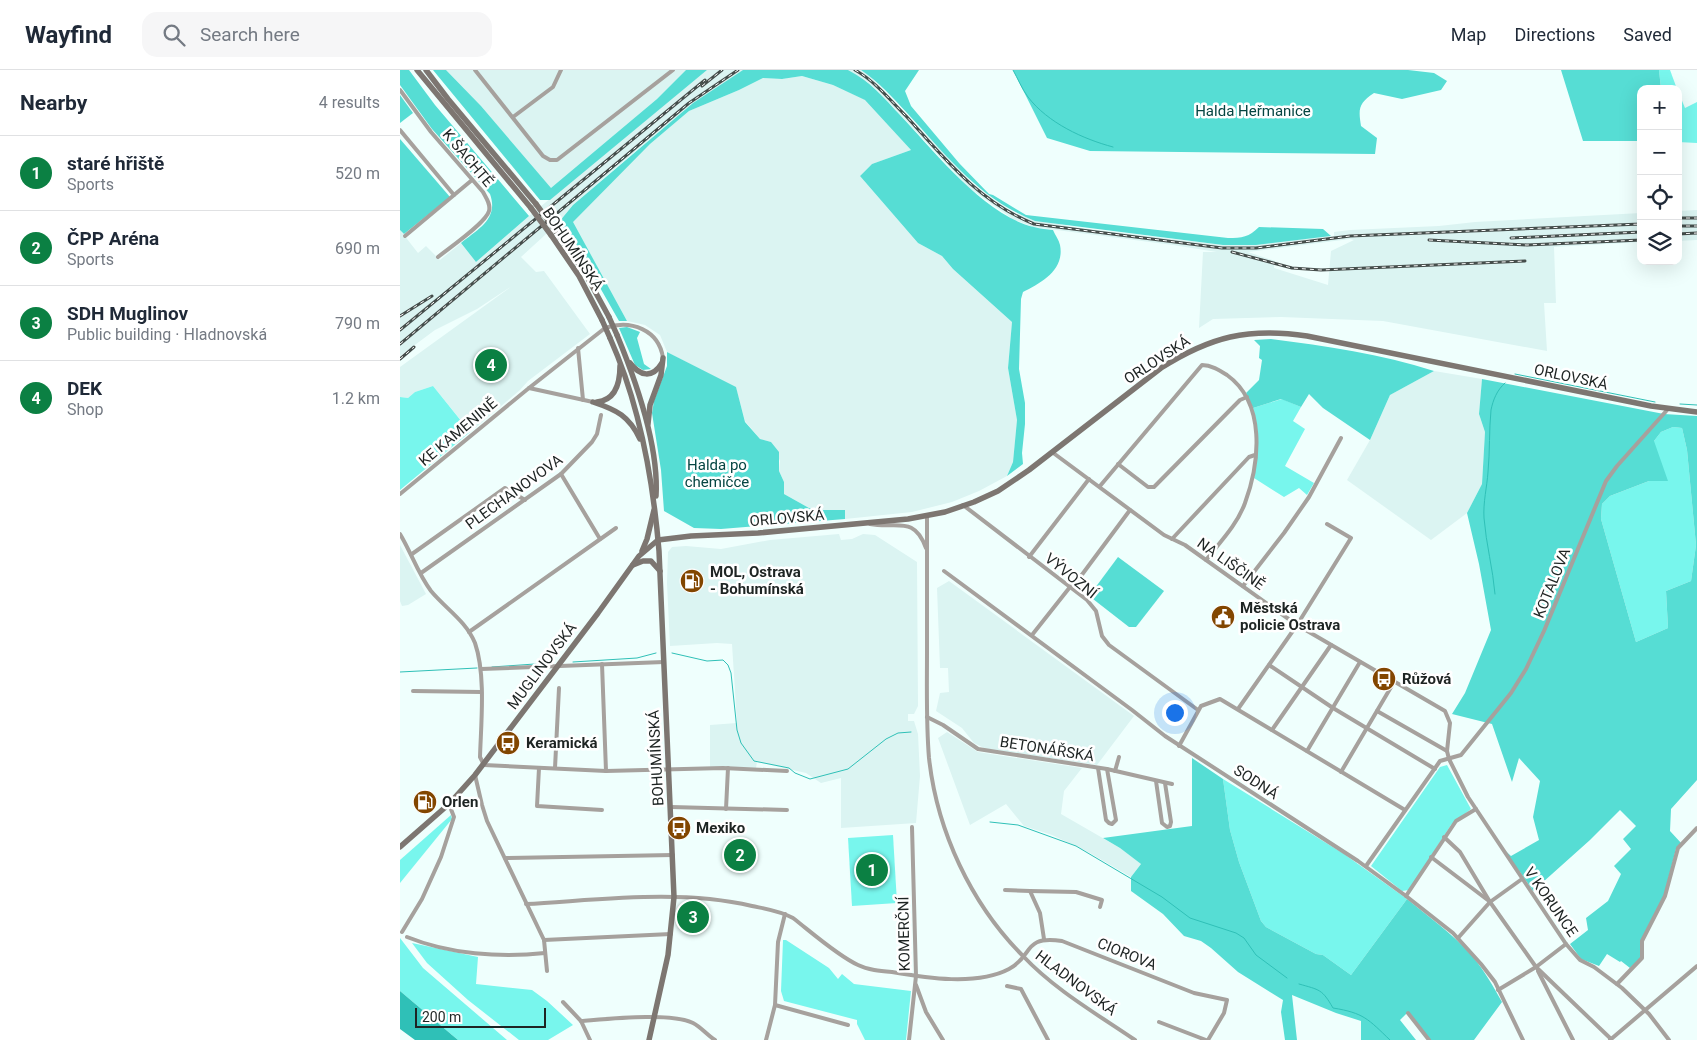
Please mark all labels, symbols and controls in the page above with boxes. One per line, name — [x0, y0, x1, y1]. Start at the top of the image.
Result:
search box — [142, 12, 492, 57]
text: Wayfind — [25, 21, 112, 49]
icon: search — [160, 21, 188, 49]
text: Search here — [200, 23, 300, 46]
text: Map — [1451, 24, 1486, 45]
text: Directions — [1514, 24, 1595, 45]
text: Saved — [1623, 24, 1672, 45]
map controls — [1637, 85, 1682, 265]
button: + — [1637, 85, 1682, 130]
text: Nearby — [20, 91, 87, 115]
text: 4 results — [319, 93, 380, 112]
park label: Halda Heřmanice — [1195, 102, 1311, 120]
street label: K ŠACHTĚ — [439, 126, 498, 191]
button: − — [1637, 130, 1682, 175]
text: staré hřiště — [67, 152, 164, 175]
text: 1 — [31, 164, 41, 183]
text: 520 m — [335, 164, 380, 183]
text: Sports — [67, 175, 114, 194]
button: locate — [1637, 175, 1682, 220]
street label: BOHUMÍNSKÁ — [539, 204, 607, 294]
button: layers — [1637, 220, 1682, 265]
text: ČPP Aréna — [67, 227, 159, 250]
text: 2 — [31, 239, 41, 258]
text: 690 m — [335, 239, 380, 258]
text: Sports — [67, 250, 114, 269]
text: SDH Muglinov — [67, 302, 188, 325]
text: 3 — [31, 314, 41, 333]
text: 790 m — [335, 314, 380, 333]
text: Public building · Hladnovská — [67, 325, 267, 344]
street label: ORLOVSKÁ — [1121, 332, 1194, 388]
pin: 4 — [475, 346, 507, 384]
street label: ORLOVSKÁ — [1532, 360, 1610, 394]
text: DEK — [67, 377, 102, 400]
text: 4 — [31, 389, 41, 408]
text: 1.2 km — [332, 389, 380, 408]
street label: KE KAMENINĚ — [415, 394, 501, 470]
text: Shop — [67, 400, 103, 419]
street label: PLECHANOVOVA — [462, 451, 566, 533]
park label: Halda po chemičce — [685, 456, 749, 491]
street label: ORLOVSKÁ — [749, 506, 825, 530]
street label: NA LIŠČINĚ — [1194, 534, 1269, 594]
street label: KOTALOVA — [1530, 545, 1574, 621]
street label: VÝVOZNÍ — [1041, 549, 1101, 603]
place label: MOL, Ostrava - Bohumínská — [710, 563, 804, 598]
fuel station icon: MOL, Ostrava - Bohumínská — [679, 568, 705, 594]
place label: Městská policie Ostrava — [1240, 599, 1340, 634]
public building icon: Městská policie Ostrava — [1210, 604, 1236, 630]
street label: MUGLINOVSKÁ — [504, 619, 581, 713]
bus stop icon: Růžová — [1371, 666, 1397, 692]
place label: Růžová — [1402, 670, 1451, 688]
your location — [1162, 700, 1188, 726]
street label: BOHUMÍNSKÁ — [644, 709, 668, 806]
bus stop icon: Keramická — [495, 730, 521, 756]
street label: BETONÁŘSKÁ — [999, 733, 1096, 765]
place label: Keramická — [526, 734, 598, 752]
street label: SODNÁ — [1230, 761, 1282, 803]
fuel station icon: Orlen — [412, 789, 438, 815]
place label: Orlen — [442, 793, 478, 811]
bus stop icon: Mexiko — [666, 815, 692, 841]
place label: Mexiko — [696, 819, 745, 837]
pin: 2 — [724, 836, 756, 874]
pin: 1 — [856, 851, 888, 889]
street label: V KORUNCE — [1520, 864, 1582, 941]
street label: KOMERČNÍ — [894, 895, 914, 972]
pin: 3 — [677, 898, 709, 936]
street label: CIOROVA — [1095, 934, 1159, 974]
street label: HLADNOVSKÁ — [1032, 947, 1120, 1020]
scale bar — [415, 1005, 546, 1028]
text: 200 m — [422, 1009, 461, 1025]

